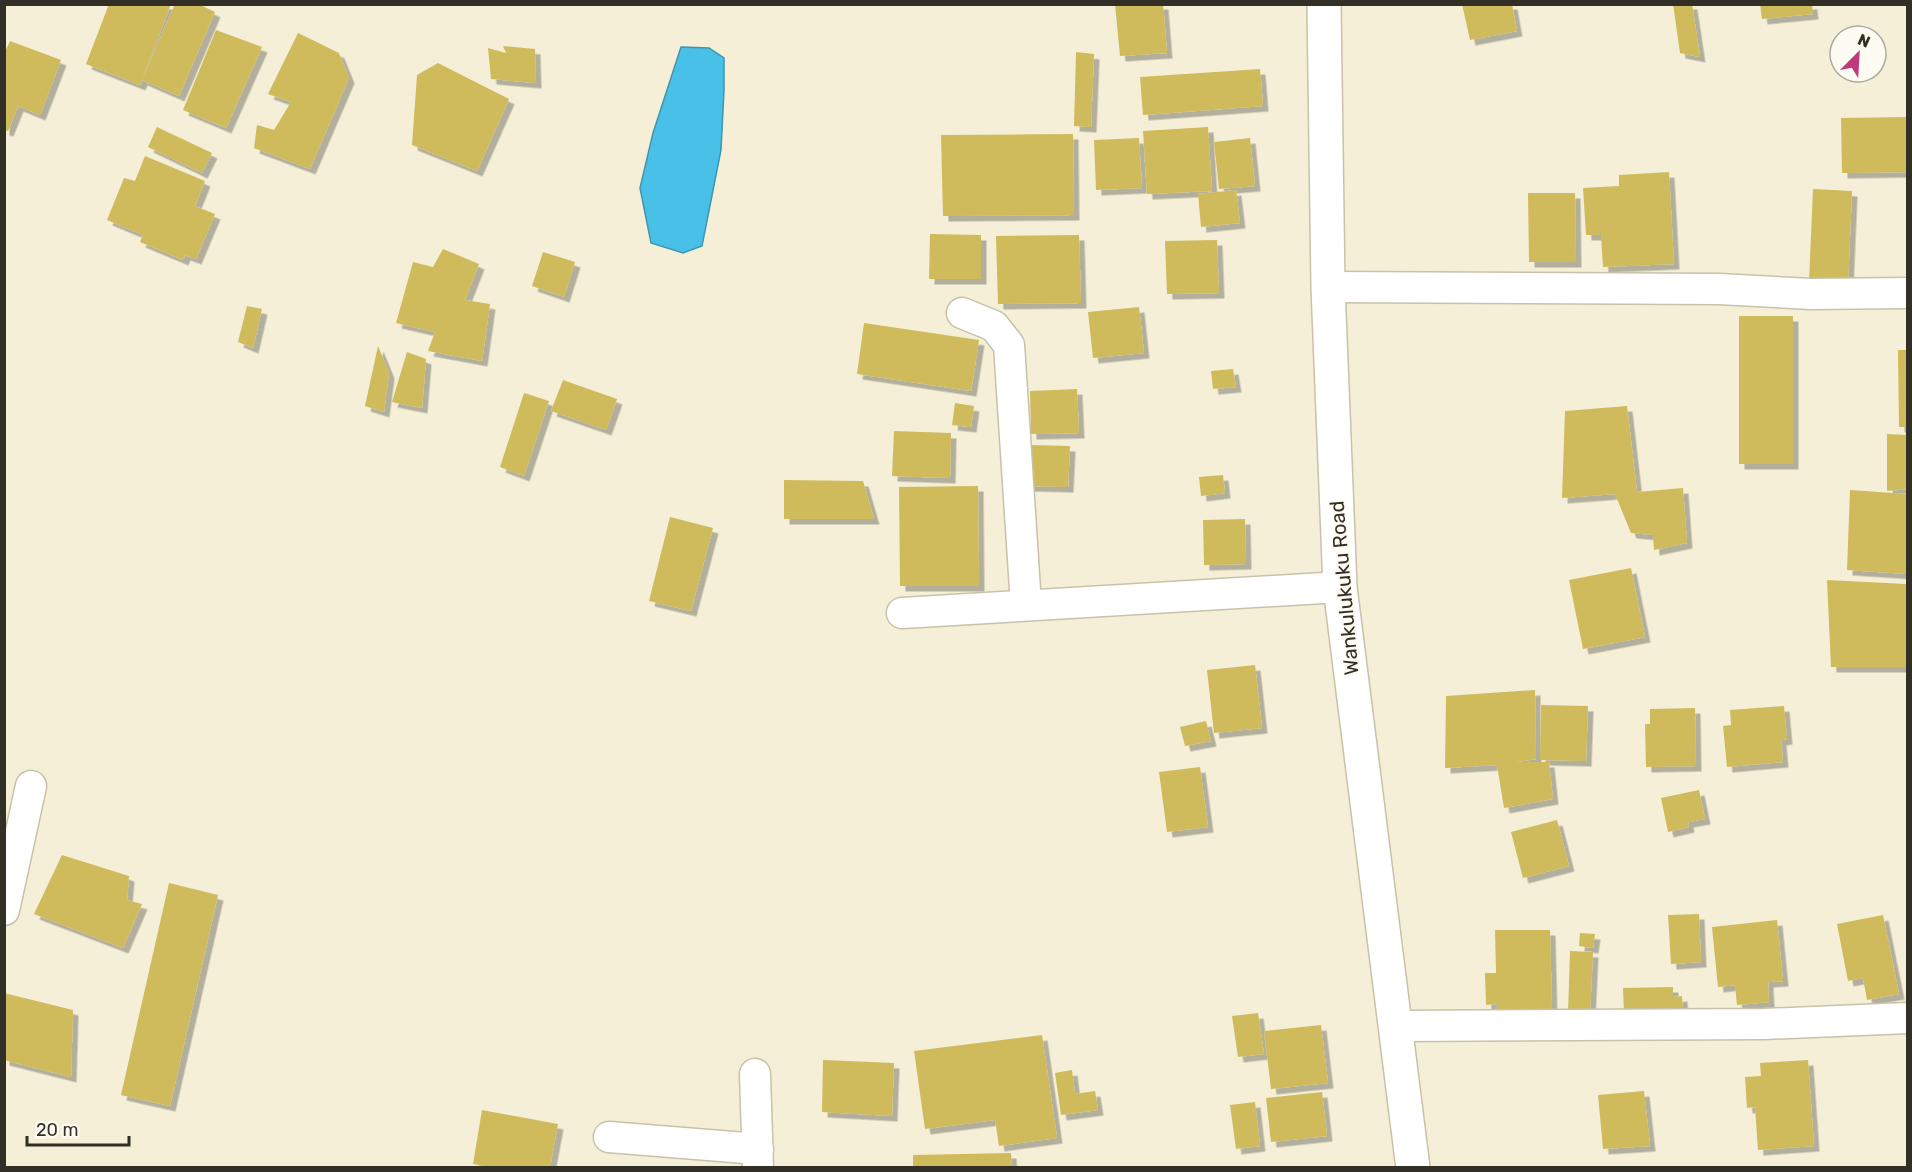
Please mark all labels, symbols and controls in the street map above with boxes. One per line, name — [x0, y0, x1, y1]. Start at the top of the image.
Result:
north arrow — [1828, 24, 1888, 84]
text: N — [1855, 30, 1873, 52]
street label: Wankulukuku Road — [1324, 500, 1364, 676]
scale bar — [27, 1109, 129, 1147]
text: 20 m — [36, 1119, 78, 1141]

